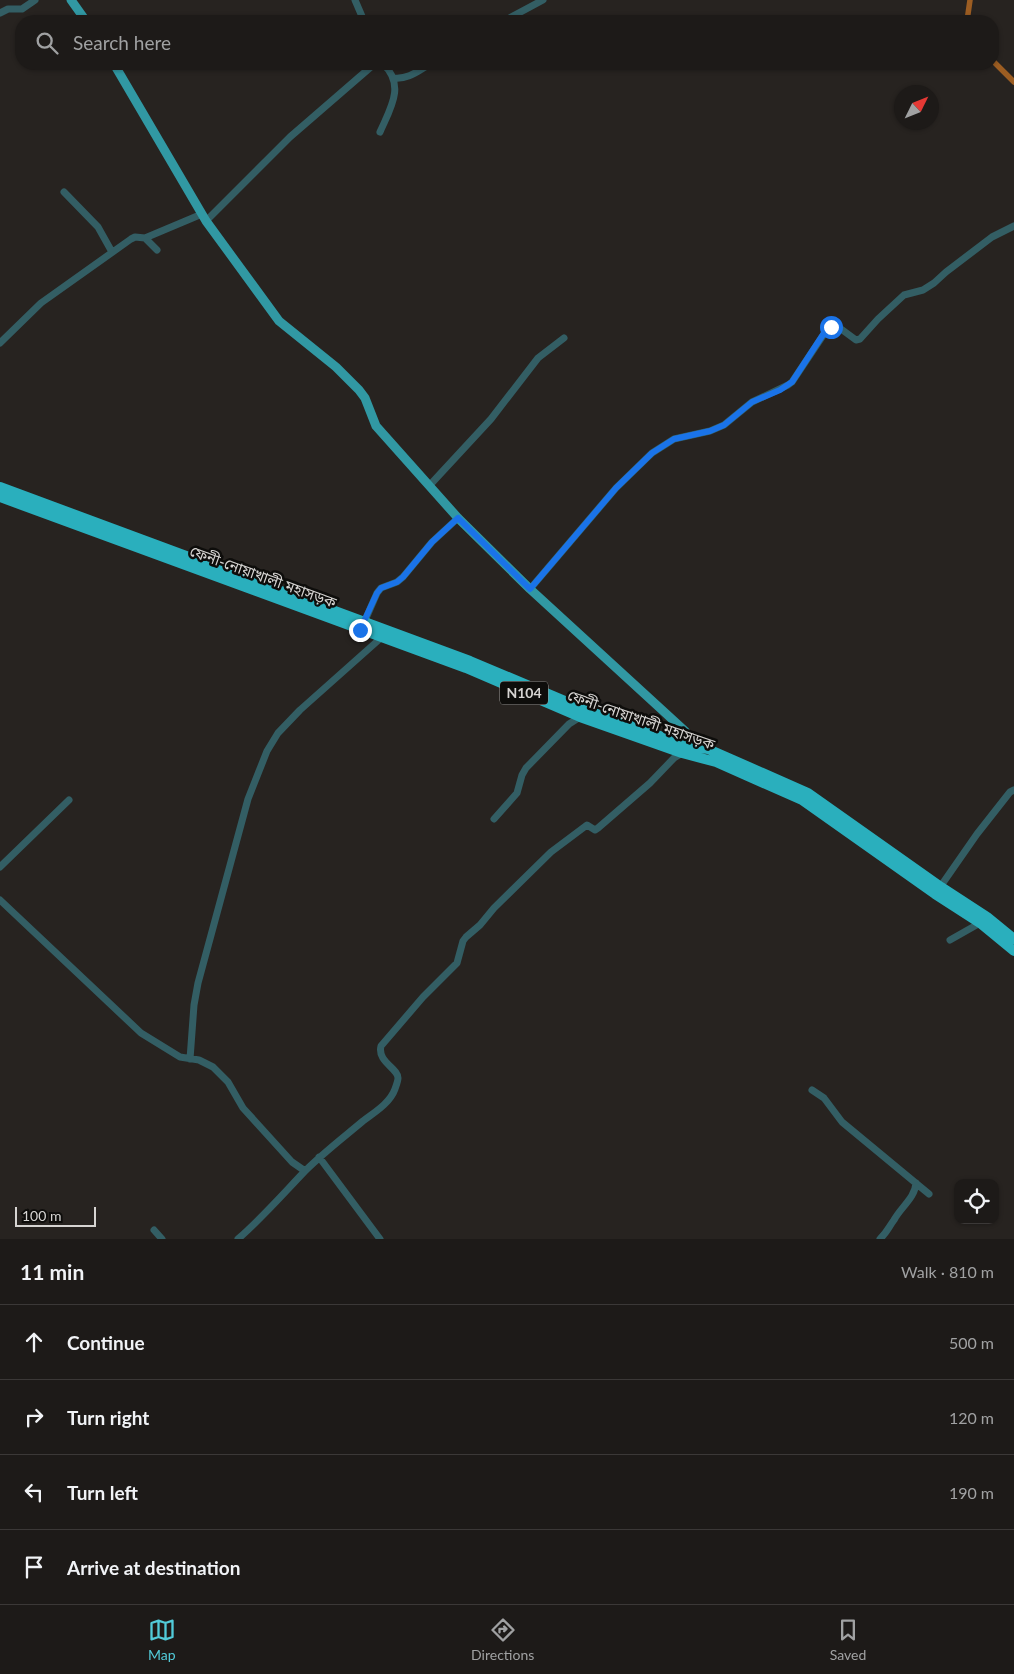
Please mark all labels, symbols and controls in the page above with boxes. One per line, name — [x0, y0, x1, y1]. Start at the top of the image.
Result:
search box — [15, 15, 999, 70]
icon: search — [33, 29, 61, 57]
text: Search here — [73, 31, 171, 54]
north arrow — [894, 85, 939, 130]
route start — [820, 316, 843, 339]
street label: ফেনী-নোয়াখালী মহাসড়ক — [188, 541, 340, 611]
route end — [349, 619, 372, 642]
road number: N104 — [500, 681, 548, 704]
street label: ফেনী-নোয়াখালী মহাসড়ক — [565, 685, 718, 753]
map controls — [954, 1179, 999, 1224]
button: locate — [954, 1179, 999, 1224]
scale bar — [15, 1204, 96, 1227]
text: 100 m — [22, 1207, 61, 1224]
text: 11 min — [20, 1259, 84, 1284]
text: Walk · 810 m — [901, 1262, 994, 1281]
icon: ahead — [20, 1328, 48, 1356]
text: Continue — [67, 1331, 145, 1354]
text: 500 m — [949, 1333, 994, 1352]
icon: right — [20, 1403, 48, 1431]
text: Turn right — [67, 1406, 149, 1429]
text: 120 m — [949, 1408, 994, 1427]
icon: left — [20, 1478, 48, 1506]
text: Turn left — [67, 1481, 138, 1504]
text: 190 m — [949, 1483, 994, 1502]
icon: arrive — [20, 1553, 48, 1581]
text: Arrive at destination — [67, 1556, 240, 1579]
tab: Map — [148, 1616, 176, 1663]
tab: Directions — [471, 1616, 534, 1663]
tab: Saved — [830, 1616, 866, 1663]

